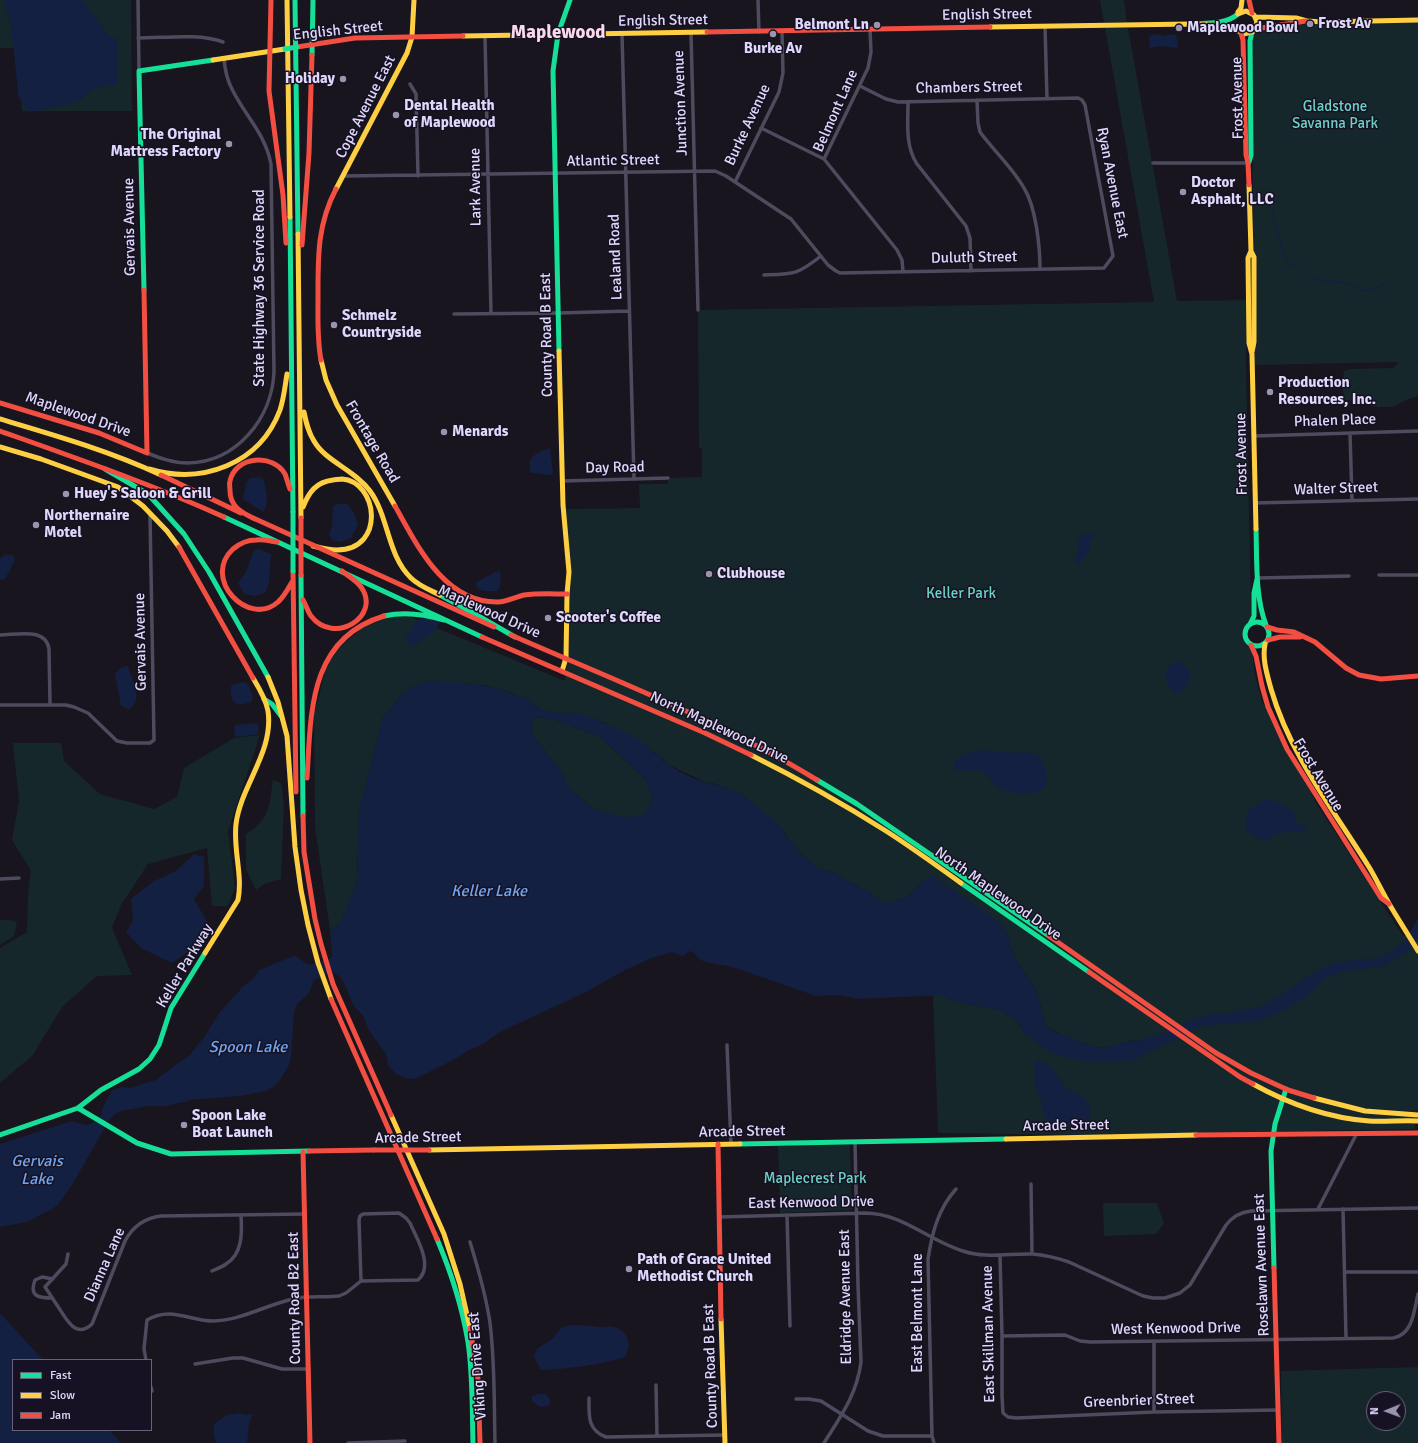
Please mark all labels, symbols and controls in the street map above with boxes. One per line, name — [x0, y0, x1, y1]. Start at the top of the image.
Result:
street label: English Street — [942, 5, 1032, 25]
street label: English Street — [618, 11, 708, 31]
place label: Frost Av — [1318, 15, 1371, 33]
place label: Belmont Ln — [795, 16, 869, 34]
street label: English Street — [292, 17, 384, 45]
place label: Maplewood Bowl — [1187, 19, 1298, 37]
marker: Frost Av — [1305, 19, 1315, 29]
marker: Belmont Ln — [872, 20, 882, 30]
district label: Maplewood — [510, 22, 606, 44]
marker: Maplewood Bowl — [1174, 23, 1184, 33]
marker: Burke Av — [768, 29, 778, 39]
place label: Burke Av — [744, 40, 802, 58]
street label: Junction Avenue — [670, 50, 692, 156]
street label: Cope Avenue East — [332, 52, 400, 162]
street label: Frost Avenue — [1228, 57, 1248, 139]
street label: Belmont Lane — [810, 67, 862, 155]
place label: Holiday — [285, 70, 335, 88]
marker: Holiday — [338, 74, 348, 84]
street label: Chambers Street — [916, 78, 1022, 98]
street label: Burke Avenue — [721, 81, 775, 169]
place label: Dental Health of Maplewood — [404, 97, 496, 132]
park label: Gladstone Savanna Park — [1292, 98, 1378, 133]
marker: Dental Health of Maplewood — [391, 110, 401, 120]
place label: The Original Mattress Factory — [110, 126, 221, 161]
street label: Ryan Avenue East — [1092, 126, 1132, 240]
marker: The Original Mattress Factory — [224, 139, 234, 149]
street label: Lark Avenue — [466, 148, 486, 226]
street label: Atlantic Street — [566, 151, 660, 171]
place label: Doctor Asphalt, LLC — [1191, 174, 1274, 209]
street label: Gervais Avenue — [120, 178, 140, 276]
marker: Doctor Asphalt, LLC — [1178, 187, 1188, 197]
street label: State Highway 36 Service Road — [251, 189, 269, 387]
street label: Lealand Road — [606, 214, 626, 300]
street label: Duluth Street — [931, 248, 1017, 268]
street label: County Road B East — [537, 273, 557, 397]
place label: Schmelz Countryside — [342, 307, 422, 342]
marker: Schmelz Countryside — [329, 320, 339, 330]
place label: Production Resources, Inc. — [1278, 374, 1376, 409]
marker: Production Resources, Inc. — [1265, 387, 1275, 397]
street label: Maplewood Drive — [23, 389, 133, 441]
street label: Frontage Road — [341, 398, 403, 486]
street label: Phalen Place — [1293, 411, 1377, 431]
street label: Frost Avenue — [1232, 413, 1252, 495]
place label: Menards — [452, 423, 508, 441]
marker: Menards — [439, 427, 449, 437]
street label: Day Road — [585, 458, 645, 478]
street label: Walter Street — [1293, 479, 1379, 499]
place label: Huey's Saloon & Grill — [74, 485, 211, 503]
marker: Huey's Saloon & Grill — [61, 489, 71, 499]
place label: Northernaire Motel — [44, 507, 130, 542]
marker: Northernaire Motel — [31, 520, 41, 530]
place label: Clubhouse — [717, 565, 785, 583]
marker: Clubhouse — [704, 569, 714, 579]
street label: Maplewood Drive — [435, 581, 543, 643]
park label: Keller Park — [926, 585, 996, 603]
street label: Gervais Avenue — [131, 593, 151, 691]
place label: Scooter's Coffee — [556, 609, 661, 627]
marker: Scooter's Coffee — [543, 613, 553, 623]
street label: North Maplewood Drive — [647, 688, 791, 768]
street label: Frost Avenue — [1289, 735, 1347, 815]
street label: North Maplewood Drive — [931, 843, 1065, 945]
water label: Keller Lake — [451, 882, 527, 902]
street label: Keller Parkway — [153, 921, 217, 1011]
water label: Spoon Lake — [209, 1038, 287, 1058]
place label: Spoon Lake Boat Launch — [192, 1107, 273, 1142]
street label: Arcade Street — [1022, 1116, 1110, 1136]
marker: Spoon Lake Boat Launch — [179, 1120, 189, 1130]
street label: Arcade Street — [698, 1122, 786, 1142]
street label: Arcade Street — [374, 1128, 462, 1148]
water label: Gervais Lake — [11, 1152, 63, 1190]
park label: Maplecrest Park — [763, 1170, 867, 1188]
street label: East Kenwood Drive — [748, 1193, 874, 1213]
street label: Roselawn Avenue East — [1251, 1193, 1273, 1337]
street label: Dianna Lane — [81, 1225, 129, 1305]
street label: Eldridge Avenue East — [836, 1229, 856, 1365]
street label: County Road B2 East — [285, 1232, 305, 1364]
place label: Path of Grace United Methodist Church — [637, 1251, 771, 1286]
street label: East Belmont Lane — [909, 1253, 927, 1373]
marker: Path of Grace United Methodist Church — [624, 1264, 634, 1274]
street label: East Skillman Avenue — [979, 1265, 999, 1403]
street label: County Road B East — [700, 1304, 722, 1428]
street label: Viking Drive East — [465, 1311, 491, 1421]
street label: West Kenwood Drive — [1111, 1319, 1241, 1339]
legend — [12, 1359, 152, 1431]
text: Fast — [50, 1368, 71, 1383]
text: Slow — [50, 1388, 75, 1403]
street label: Greenbrier Street — [1083, 1390, 1195, 1412]
north arrow — [1366, 1391, 1406, 1431]
text: N — [1368, 1407, 1381, 1415]
text: Jam — [50, 1408, 71, 1423]

